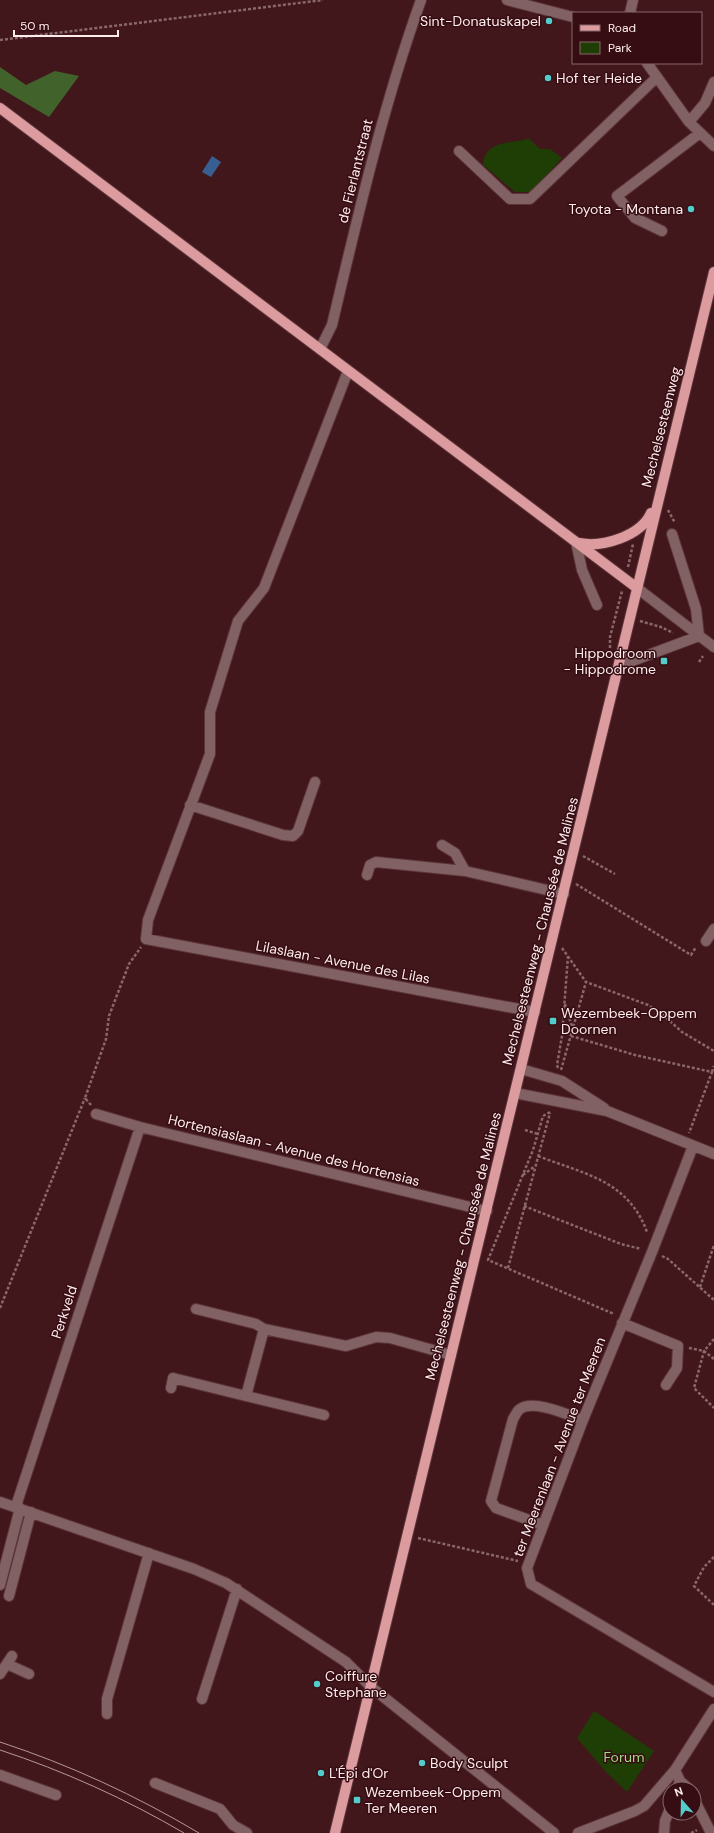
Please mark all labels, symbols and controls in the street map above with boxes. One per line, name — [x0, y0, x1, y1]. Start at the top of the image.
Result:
scale bar — [14, 12, 118, 38]
place label: Sint-Donatuskapel — [420, 12, 541, 30]
legend — [572, 12, 702, 64]
marker: Sint-Donatuskapel — [544, 16, 554, 26]
text: 50 m — [20, 18, 49, 34]
text: Road — [608, 20, 636, 36]
text: Park — [608, 40, 632, 56]
place label: Hof ter Heide — [556, 69, 642, 87]
marker: Hof ter Heide — [543, 73, 553, 83]
street label: de Fierlantstraat — [333, 117, 377, 225]
place label: Toyota - Montana — [569, 200, 683, 218]
marker: Toyota - Montana — [686, 204, 696, 214]
street label: Mechelsesteenweg — [637, 365, 685, 489]
place label: Hippodroom - Hippodrome — [564, 644, 656, 678]
marker: Hippodroom - Hippodrome — [659, 656, 669, 666]
street label: Mechelsesteenweg - Chaussée de Malines — [498, 795, 582, 1067]
street label: Lilaslaan - Avenue des Lilas — [254, 936, 432, 988]
place label: Wezembeek-Oppem Doornen — [561, 1004, 697, 1038]
marker: Wezembeek-Oppem Doornen — [548, 1016, 558, 1026]
street label: Hortensiaslaan - Avenue des Hortensias — [166, 1110, 422, 1190]
street label: Mechelsesteenweg - Chaussée de Malines — [421, 1110, 505, 1382]
street label: Perkveld — [47, 1283, 81, 1341]
street label: ter Meerenlaan - Avenue ter Meeren — [509, 1334, 609, 1560]
place label: Coiffure Stephane — [325, 1667, 387, 1701]
marker: Coiffure Stephane — [312, 1679, 322, 1689]
park label: Forum — [603, 1748, 645, 1766]
place label: Body Sculpt — [430, 1754, 508, 1772]
marker: Body Sculpt — [417, 1758, 427, 1768]
place label: L'Épi d'Or — [329, 1764, 389, 1782]
marker: L'Épi d'Or — [316, 1768, 326, 1778]
north arrow — [662, 1781, 702, 1821]
place label: Wezembeek-Oppem Ter Meeren — [365, 1783, 501, 1817]
text: N — [672, 1784, 685, 1800]
marker: Wezembeek-Oppem Ter Meeren — [352, 1795, 362, 1805]

